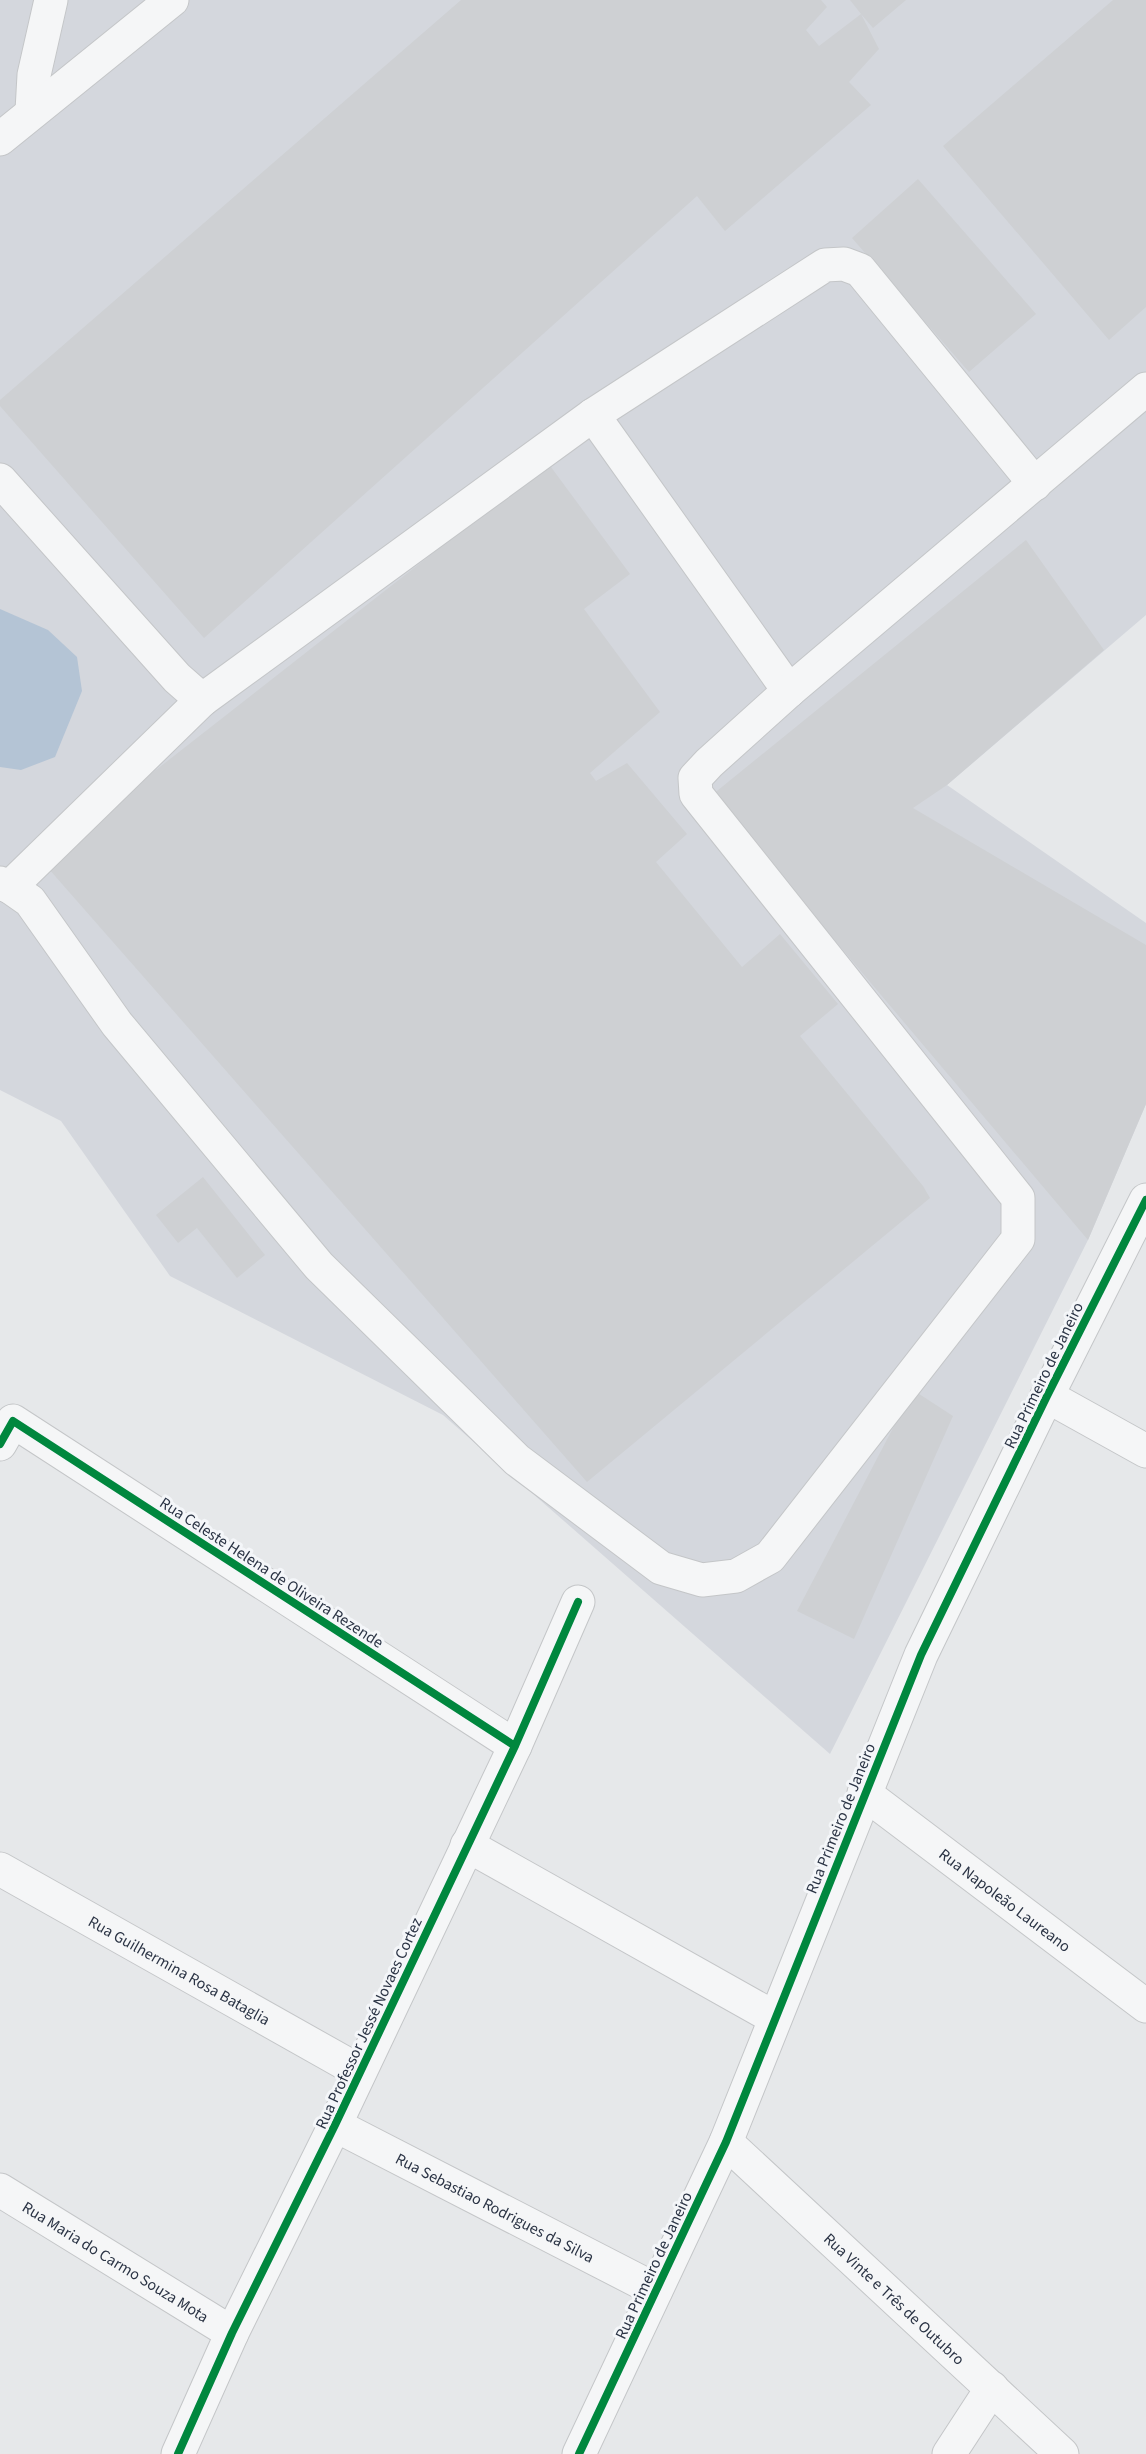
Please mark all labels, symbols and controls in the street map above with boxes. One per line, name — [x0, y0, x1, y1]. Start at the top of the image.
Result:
street label: Rua Primeiro de Janeiro — [999, 1299, 1089, 1452]
street label: Rua Celeste Helena de Oliveira Rezende — [155, 1492, 388, 1654]
street label: Rua Primeiro de Janeiro — [801, 1740, 881, 1897]
street label: Rua Napoleão Laureano — [934, 1843, 1075, 1958]
street label: Rua Guilhermina Rosa Bataglia — [84, 1911, 274, 2031]
street label: Rua Professor Jessé Novaes Cortez — [310, 1914, 428, 2133]
street label: Rua Sebastiao Rodrigues da Silva — [391, 2148, 598, 2268]
street label: Rua Primeiro de Janeiro — [610, 2188, 698, 2343]
street label: Rua Maria do Carmo Souza Mota — [18, 2196, 213, 2328]
street label: Rua Vinte e Três de Outubro — [819, 2228, 969, 2370]

